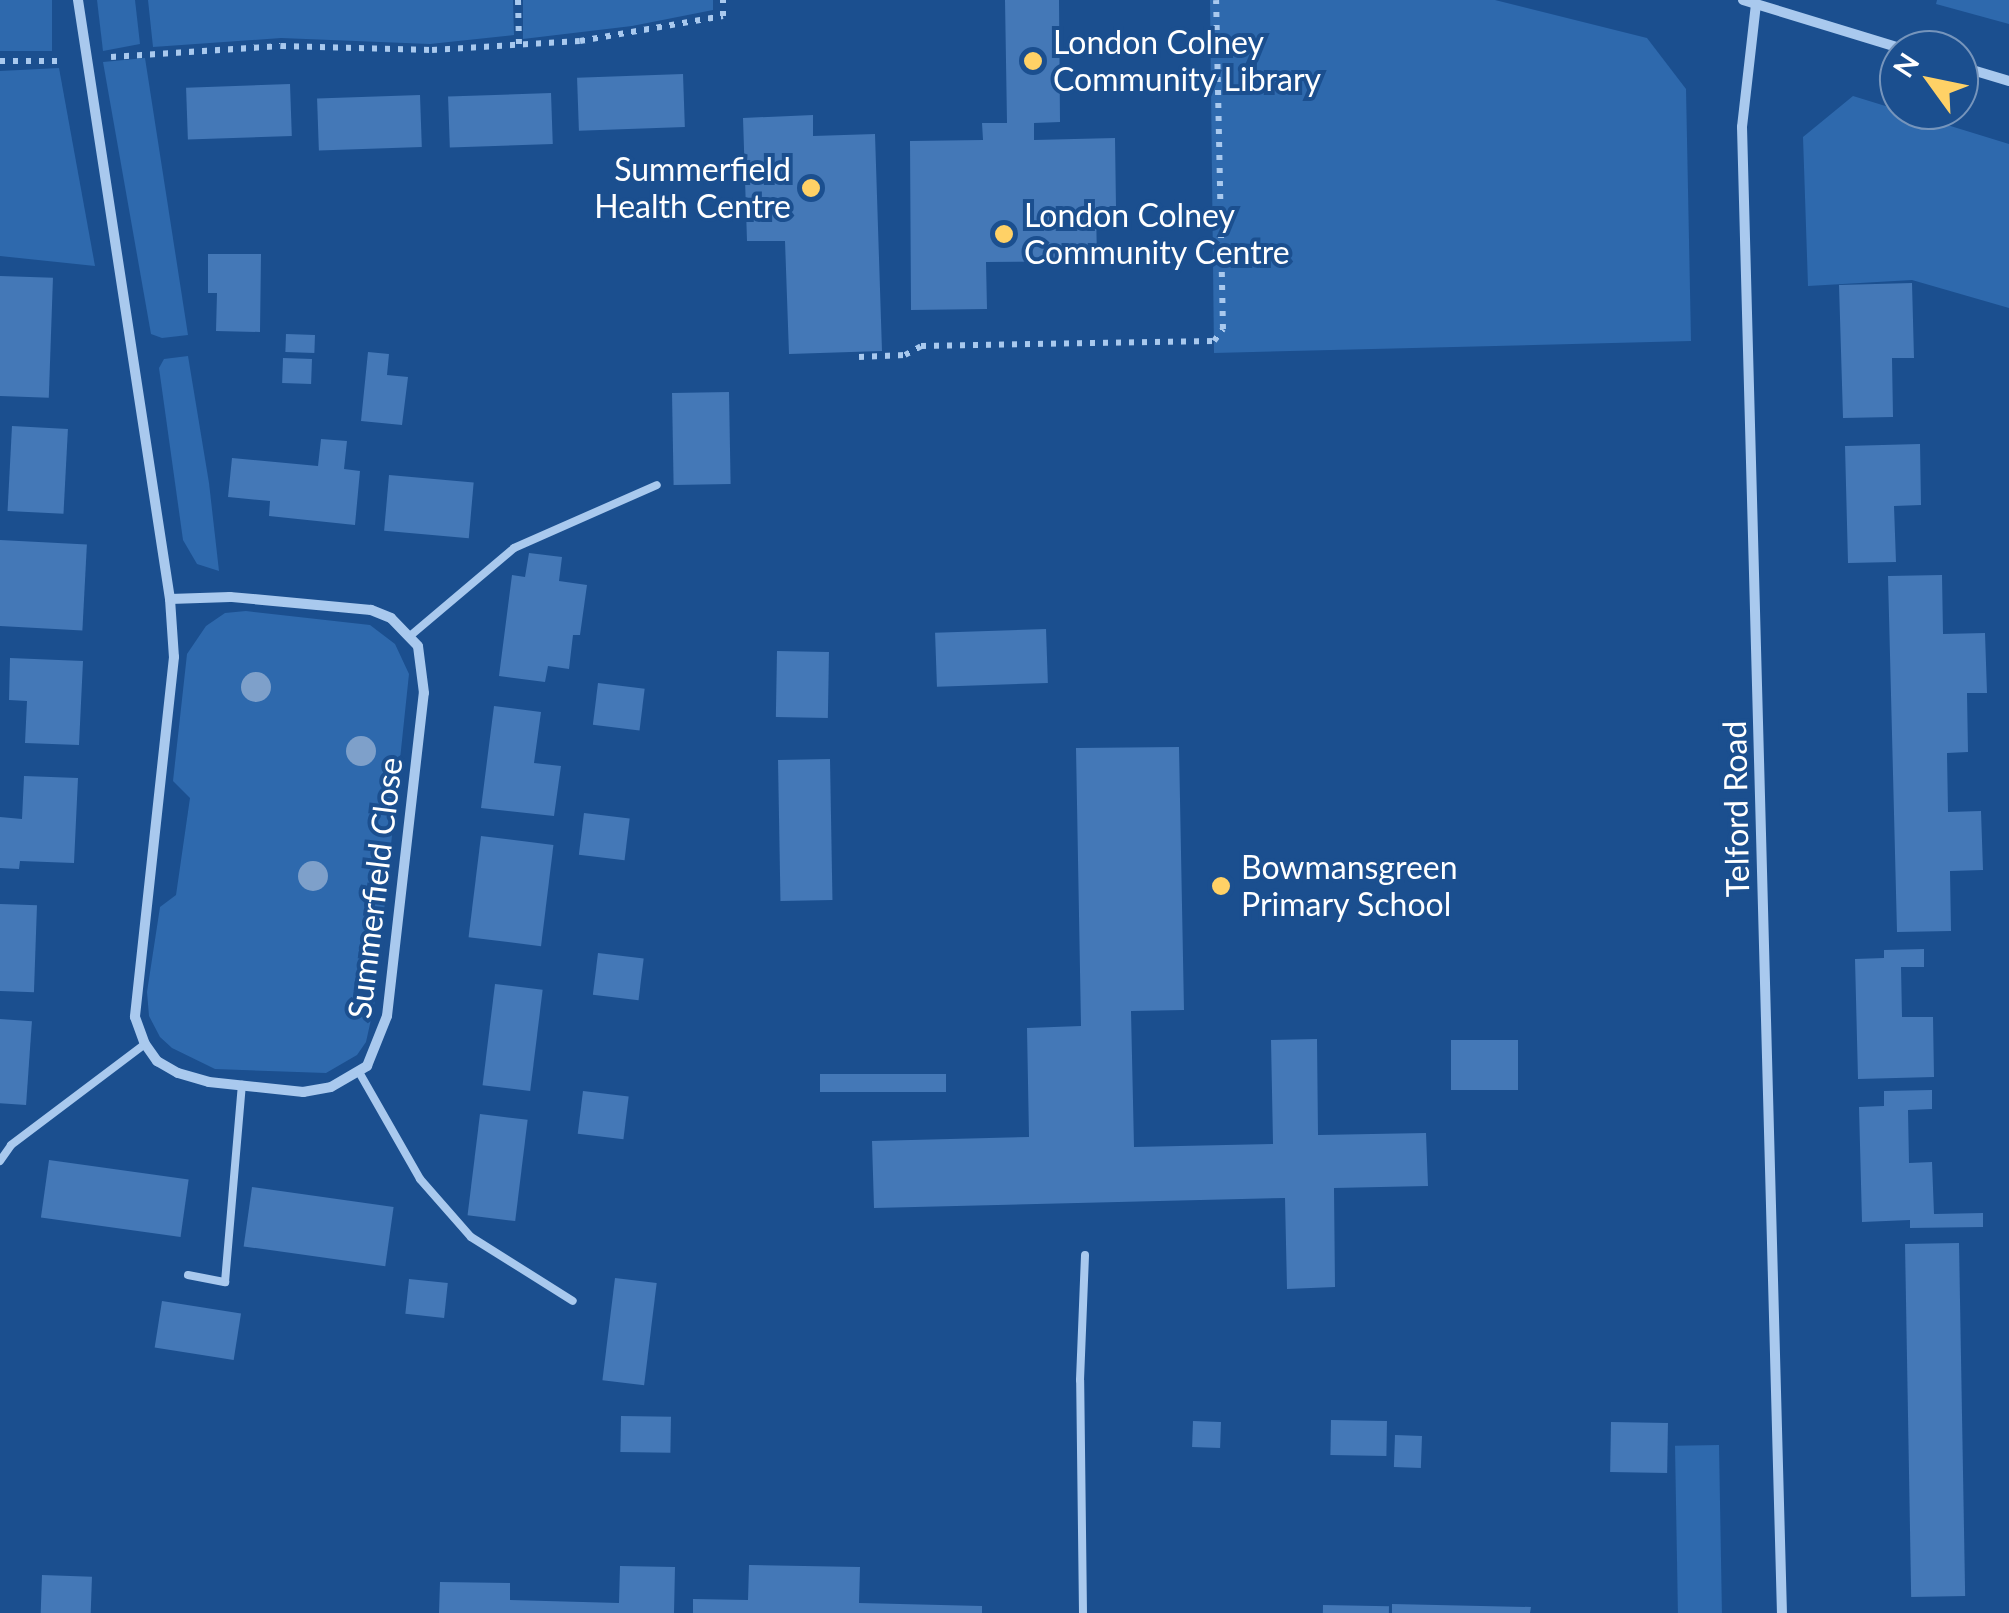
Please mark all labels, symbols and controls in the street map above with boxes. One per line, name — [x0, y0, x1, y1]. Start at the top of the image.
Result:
place label: London Colney Community Library — [1053, 24, 1322, 99]
north arrow — [1879, 30, 1979, 130]
text: N — [1885, 46, 1926, 83]
marker: London Colney Community Library — [1022, 50, 1044, 72]
place label: Summerfield Health Centre — [594, 151, 791, 226]
marker: Summerfield Health Centre — [800, 177, 822, 199]
place label: London Colney Community Centre — [1024, 197, 1290, 272]
marker: London Colney Community Centre — [993, 223, 1015, 245]
street label: Telford Road — [1715, 720, 1757, 898]
street label: Summerfield Close — [340, 755, 410, 1021]
place label: Bowmansgreen Primary School — [1241, 849, 1458, 924]
marker: Bowmansgreen Primary School — [1210, 875, 1232, 897]

